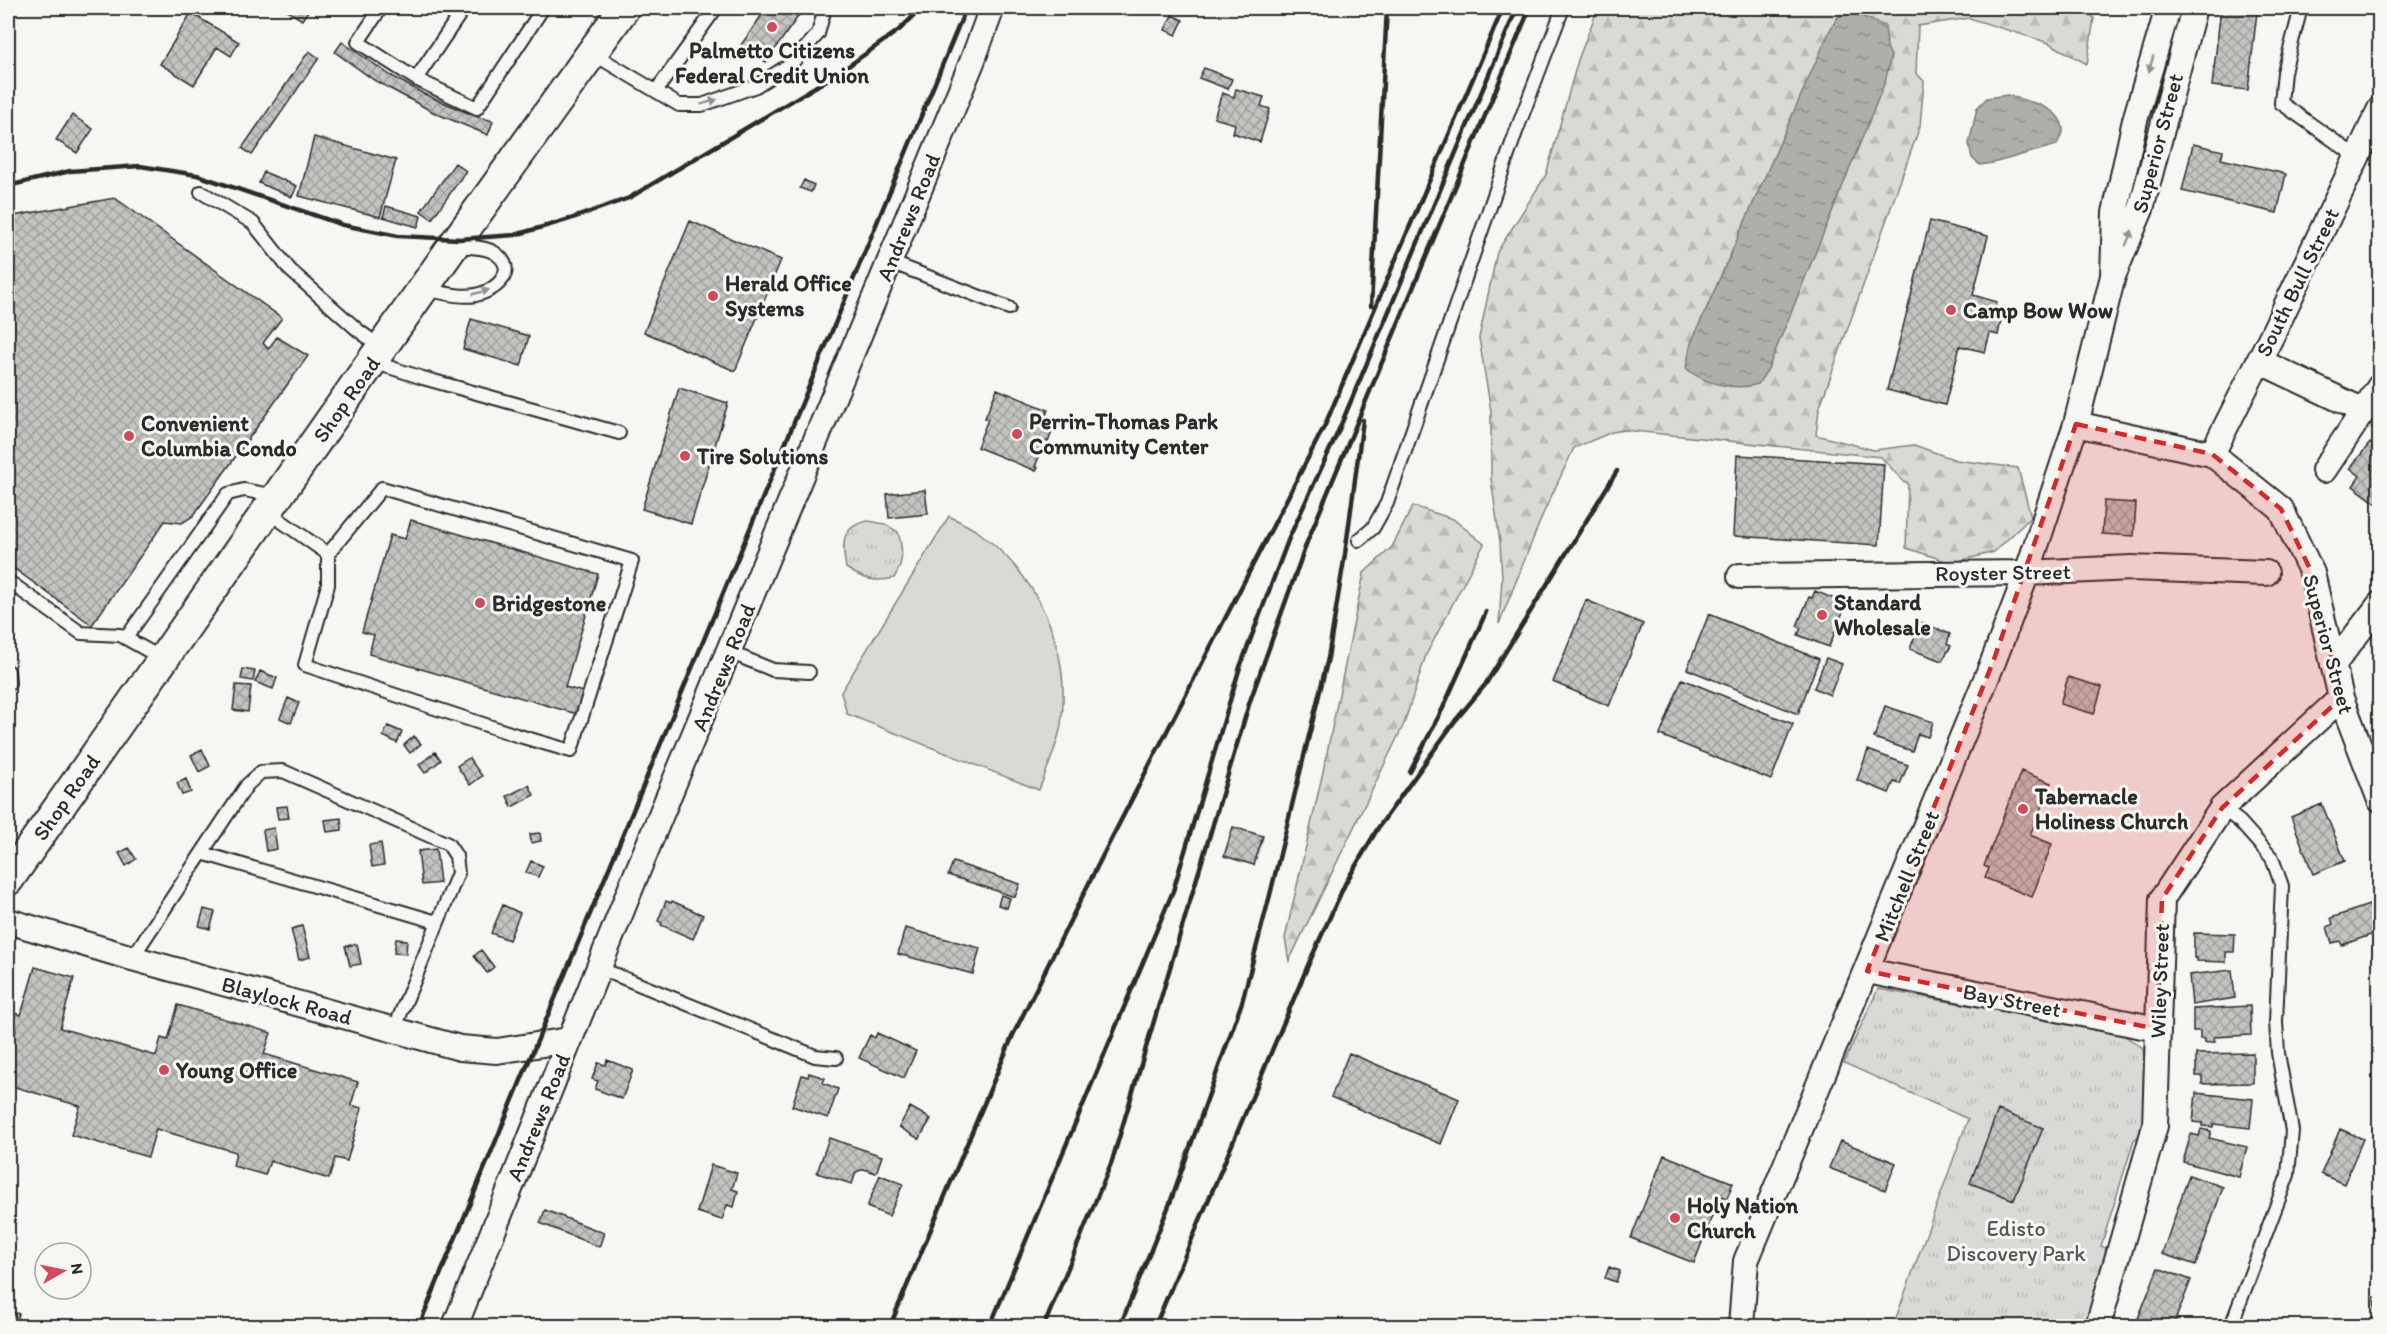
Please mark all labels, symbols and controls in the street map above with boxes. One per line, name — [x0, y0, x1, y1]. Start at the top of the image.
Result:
marker: Palmetto Citizens Federal Credit Union — [765, 20, 779, 34]
place label: Palmetto Citizens Federal Credit Union — [675, 37, 869, 89]
one-way arrow — [2146, 55, 2155, 73]
street label: Superior Street — [2126, 70, 2189, 216]
one-way arrow — [700, 97, 718, 106]
street label: Andrews Road — [871, 149, 946, 285]
street label: South Bull Street — [2250, 203, 2345, 361]
one-way arrow — [2124, 229, 2134, 247]
place label: Herald Office Systems — [725, 270, 852, 322]
one-way arrow — [472, 287, 490, 297]
marker: Herald Office Systems — [706, 289, 720, 303]
place label: Camp Bow Wow — [1963, 297, 2113, 324]
marker: Camp Bow Wow — [1944, 303, 1958, 317]
street label: Shop Road — [307, 351, 386, 448]
place label: Perrin-Thomas Park Community Center — [1029, 408, 1219, 460]
place label: Convenient Columbia Condo — [141, 410, 297, 462]
marker: Perrin-Thomas Park Community Center — [1010, 427, 1024, 441]
marker: Convenient Columbia Condo — [122, 429, 136, 443]
place label: Tire Solutions — [696, 443, 829, 470]
marker: Tire Solutions — [678, 449, 692, 463]
street label: Royster Street — [1935, 558, 2071, 587]
street label: Superior Street — [2297, 571, 2360, 717]
place label: Standard Wholesale — [1834, 589, 1931, 641]
place label: Bridgestone — [492, 590, 606, 617]
marker: Bridgestone — [473, 596, 487, 610]
street label: Andrews Road — [686, 599, 761, 735]
marker: Standard Wholesale — [1815, 608, 1829, 622]
street label: Shop Road — [27, 749, 106, 846]
place label: Tabernacle Holiness Church — [2034, 783, 2189, 835]
marker: Tabernacle Holiness Church — [2016, 802, 2030, 816]
street label: Mitchell Street — [1868, 807, 1945, 946]
street label: Wiley Street — [2144, 923, 2175, 1039]
street label: Blaylock Road — [219, 970, 355, 1031]
street label: Bay Street — [1961, 978, 2063, 1023]
street label: Andrews Road — [501, 1049, 576, 1185]
place label: Young Office — [175, 1057, 297, 1084]
marker: Young Office — [157, 1063, 171, 1077]
place label: Holy Nation Church — [1687, 1192, 1799, 1244]
marker: Holy Nation Church — [1668, 1211, 1682, 1225]
park label: Edisto Discovery Park — [1946, 1215, 2086, 1267]
north arrow — [33, 1241, 93, 1301]
text: N — [67, 1262, 88, 1276]

